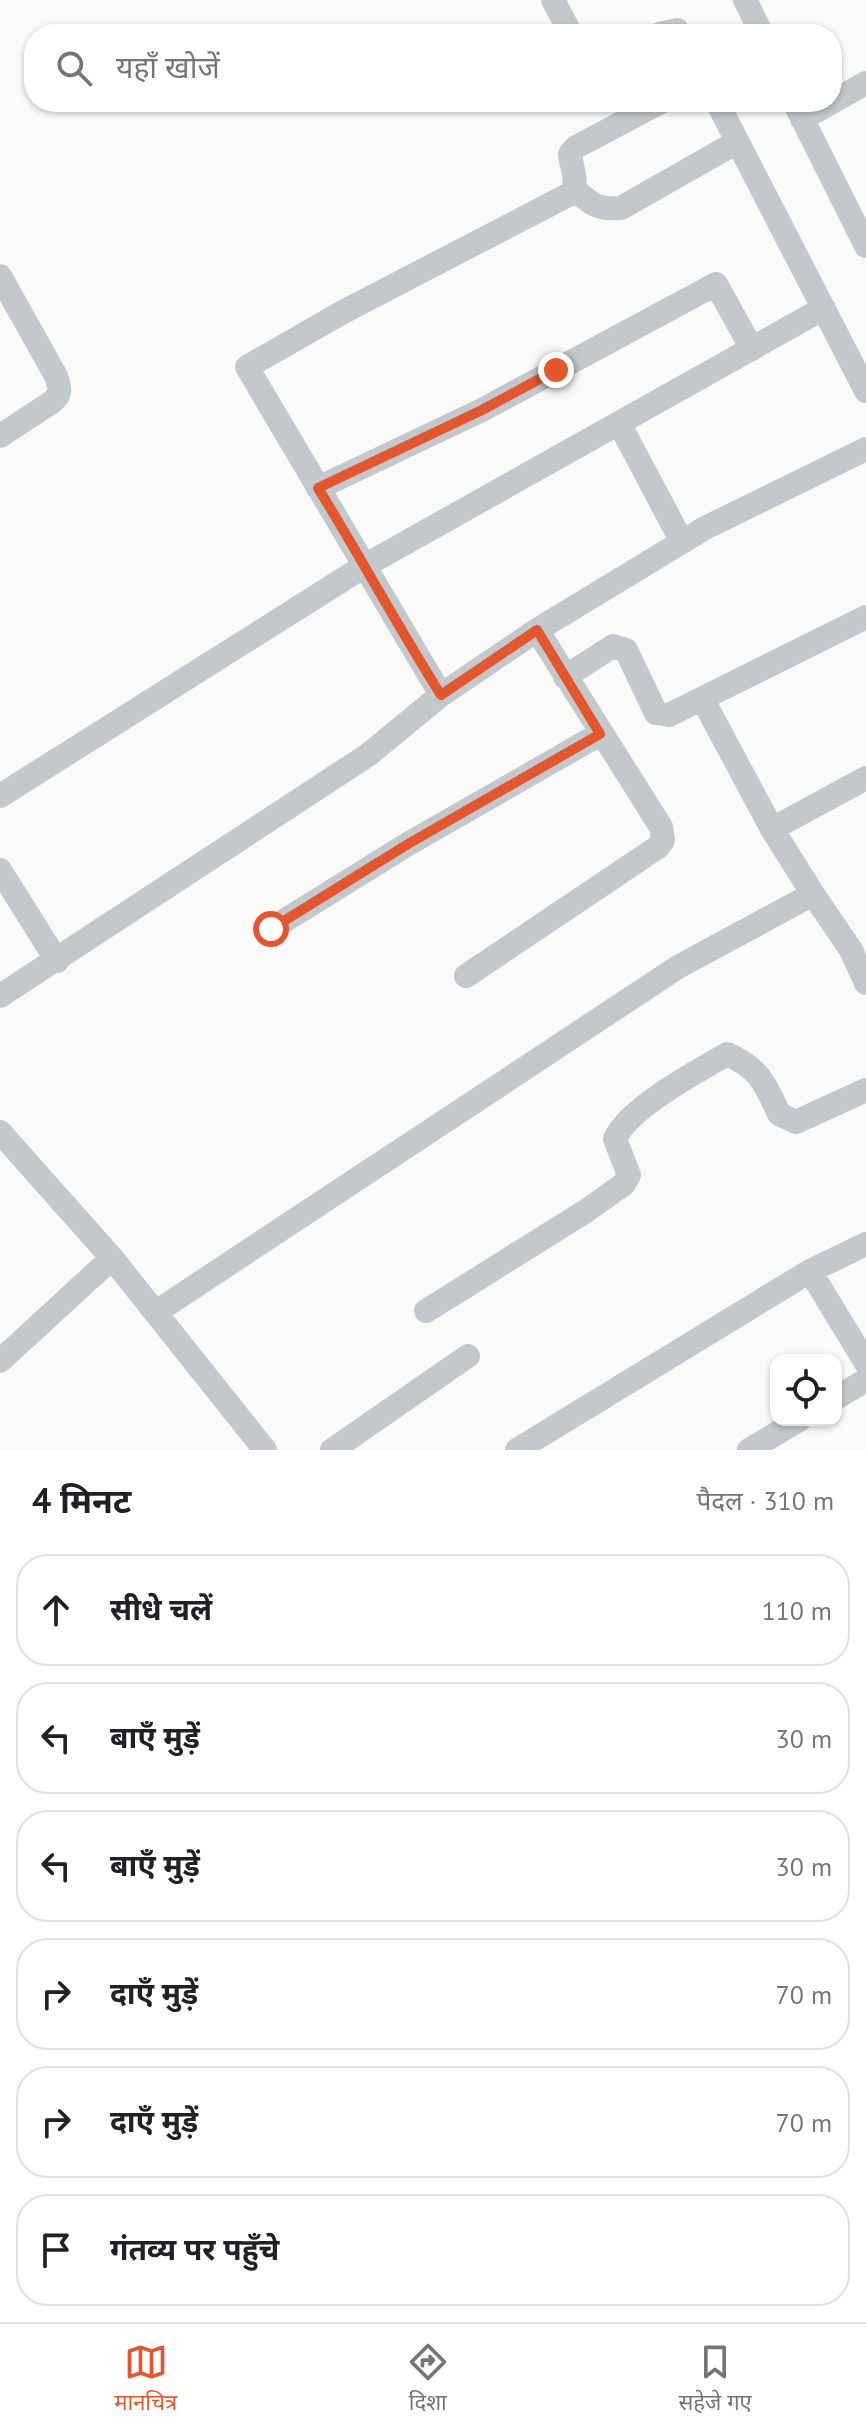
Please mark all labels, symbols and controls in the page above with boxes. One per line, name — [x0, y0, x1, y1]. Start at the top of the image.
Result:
search box — [24, 24, 842, 112]
icon: search — [52, 46, 96, 90]
text: यहाँ खोजें — [116, 47, 220, 86]
route end — [538, 352, 574, 388]
route start — [253, 911, 289, 947]
map controls — [770, 1354, 842, 1426]
button: locate — [770, 1354, 842, 1426]
text: 4 मिनट — [32, 1478, 131, 1522]
text: पैदल · 310 m — [696, 1484, 834, 1517]
icon: ahead — [34, 1588, 78, 1632]
text: सीधे चलें — [110, 1589, 212, 1628]
text: 110 m — [761, 1594, 832, 1627]
icon: left — [34, 1716, 78, 1760]
text: बाएँ मुड़ें — [110, 1717, 200, 1756]
text: 30 m — [776, 1722, 832, 1755]
icon: left — [34, 1844, 78, 1888]
text: बाएँ मुड़ें — [110, 1845, 200, 1884]
text: 30 m — [776, 1850, 832, 1883]
icon: right — [34, 1972, 78, 2016]
text: दाएँ मुड़ें — [110, 1973, 198, 2012]
text: 70 m — [776, 1978, 832, 2011]
icon: right — [34, 2100, 78, 2144]
text: दाएँ मुड़ें — [110, 2101, 198, 2140]
text: 70 m — [776, 2106, 832, 2139]
icon: arrive — [34, 2228, 78, 2272]
text: गंतव्य पर पहुँचे — [110, 2229, 279, 2268]
tab: मानचित्र — [114, 2340, 177, 2419]
tab: दिशा — [406, 2340, 450, 2419]
tab: सहेजे गए — [678, 2340, 752, 2419]

